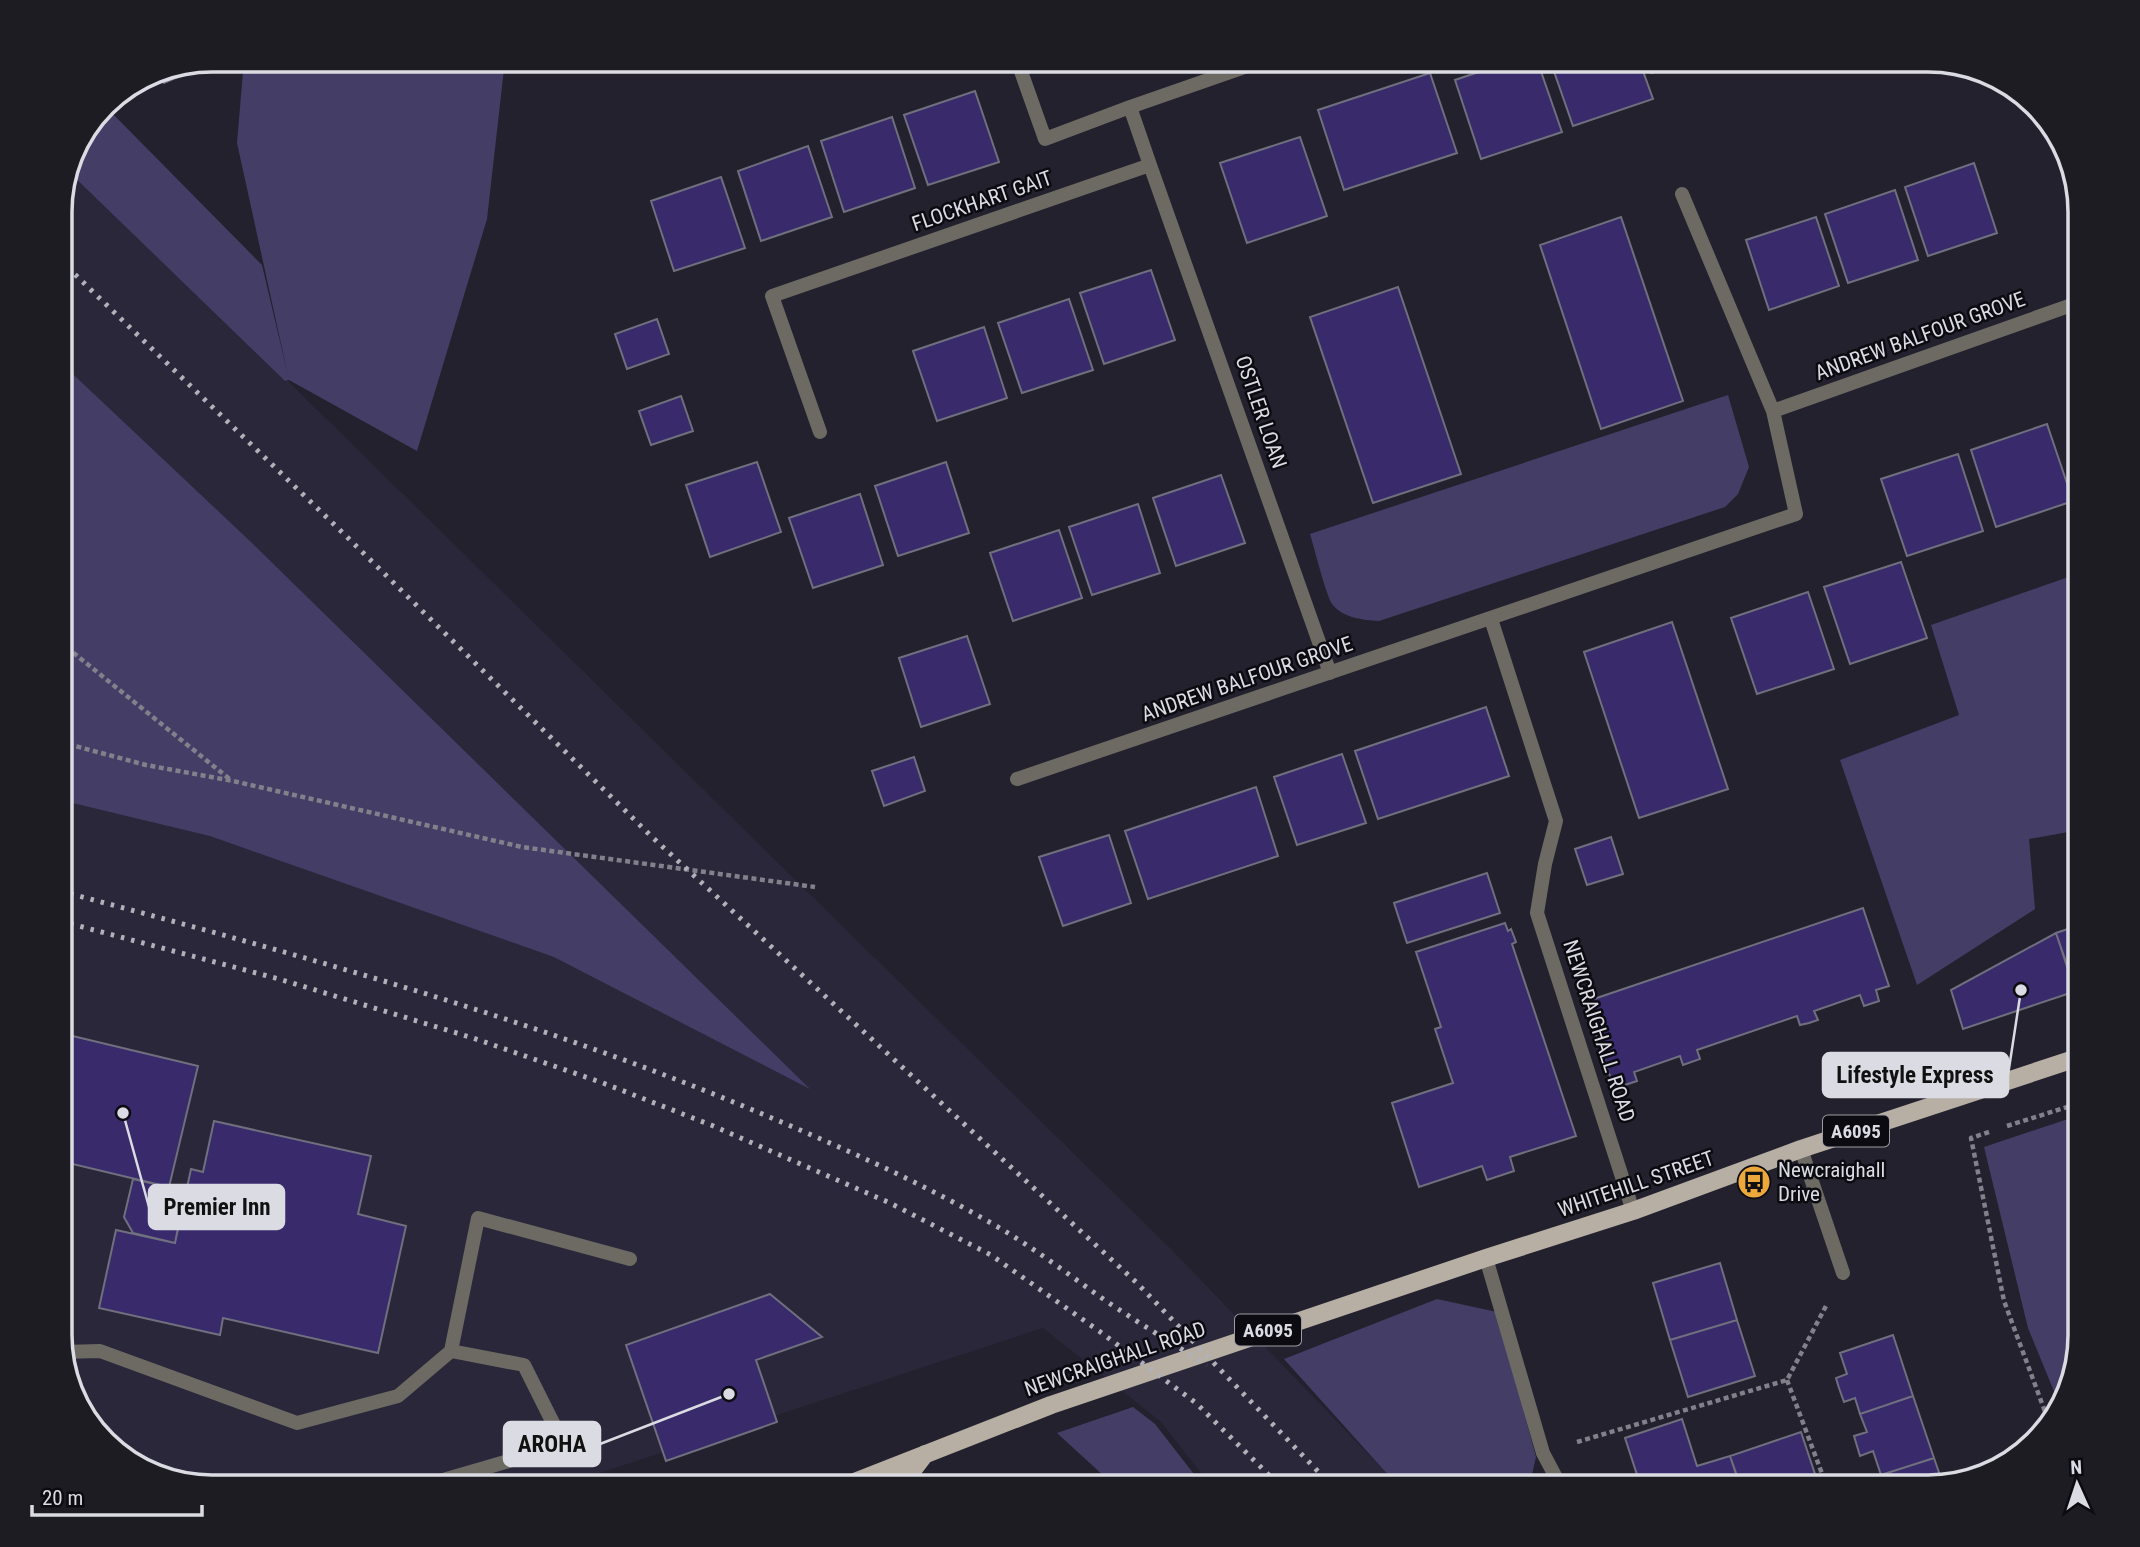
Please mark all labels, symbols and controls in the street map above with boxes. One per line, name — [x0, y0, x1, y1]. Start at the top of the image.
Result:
street label: FLOCKHART GAIT — [909, 166, 1055, 236]
street label: ANDREW BALFOUR GROVE — [1812, 287, 2028, 385]
street label: OSTLER LOAN — [1230, 352, 1292, 472]
street label: ANDREW BALFOUR GROVE — [1138, 632, 1356, 726]
street label: NEWCRAIGHALL ROAD — [1558, 937, 1640, 1125]
callout: Lifestyle Express — [1823, 1053, 2008, 1097]
text: Lifestyle Express — [1836, 1062, 1994, 1089]
road number: A6095 — [1823, 1116, 1889, 1147]
street label: WHITEHILL STREET — [1555, 1146, 1717, 1222]
place label: Newcraighall Drive — [1778, 1158, 1885, 1206]
bus stop icon: Newcraighall Drive — [1735, 1163, 1773, 1201]
callout: Premier Inn — [149, 1185, 284, 1229]
text: Premier Inn — [163, 1194, 271, 1221]
road number: A6095 — [1235, 1314, 1301, 1346]
street label: NEWCRAIGHALL ROAD — [1021, 1317, 1209, 1401]
callout: AROHA — [504, 1422, 600, 1466]
text: AROHA — [518, 1431, 586, 1458]
north arrow — [2042, 1449, 2112, 1519]
text: N — [2070, 1456, 2083, 1479]
scale bar — [32, 1474, 201, 1518]
text: 20 m — [42, 1486, 83, 1510]

